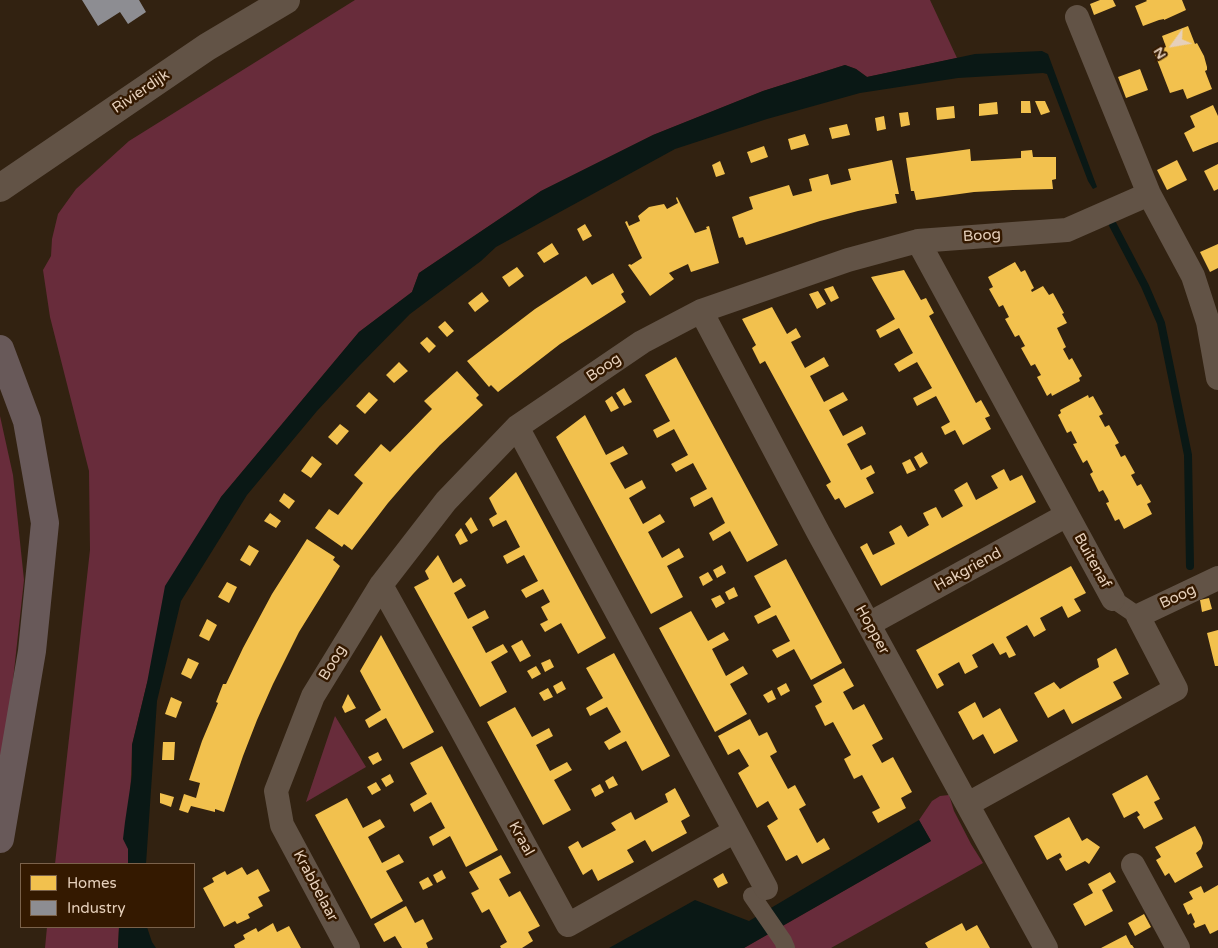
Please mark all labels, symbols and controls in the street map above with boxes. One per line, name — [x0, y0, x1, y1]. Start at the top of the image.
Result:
north arrow — [1148, 20, 1198, 70]
text: N — [1150, 44, 1170, 62]
street label: Rivierdijk — [109, 66, 173, 118]
street label: Boog — [962, 226, 1002, 246]
street label: Boog — [583, 350, 625, 386]
street label: Buitenaf — [1069, 530, 1115, 592]
street label: Hakgriend — [931, 544, 1005, 596]
street label: Boog — [1157, 581, 1199, 613]
street label: Hopper — [851, 602, 893, 658]
street label: Boog — [315, 642, 351, 684]
street label: Kraal — [504, 819, 538, 859]
street label: Krabbelaar — [289, 847, 341, 925]
legend — [20, 863, 195, 928]
text: Homes — [67, 874, 117, 892]
text: Industry — [67, 899, 126, 917]

